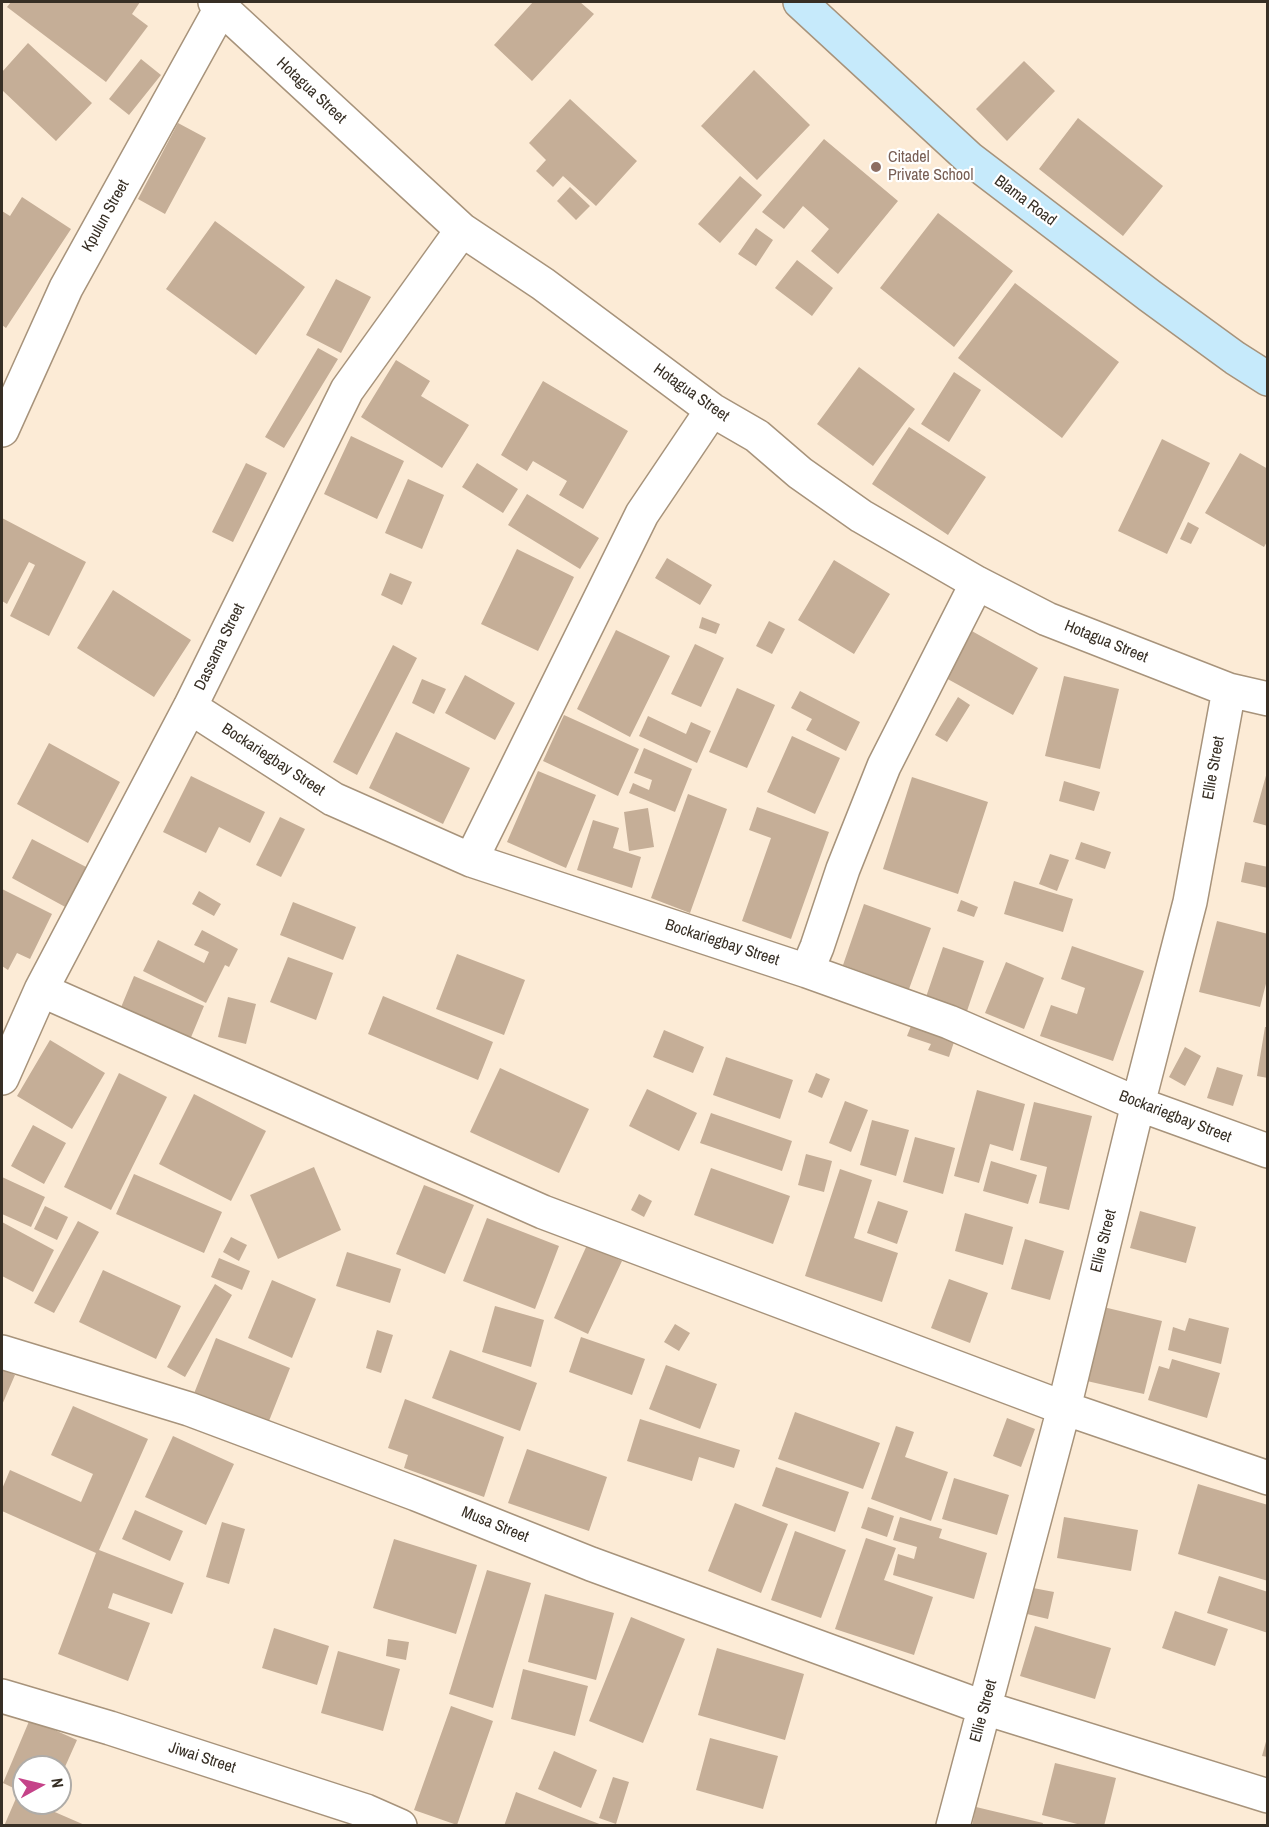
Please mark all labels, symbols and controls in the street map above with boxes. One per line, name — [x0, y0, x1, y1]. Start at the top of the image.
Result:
street label: Hotagua Street — [272, 54, 350, 128]
place label: Citadel Private School — [888, 148, 973, 186]
marker: Citadel Private School — [869, 160, 883, 174]
street label: Blama Road — [990, 172, 1060, 230]
street label: Kpulun Street — [78, 177, 134, 255]
street label: Hotagua Street — [649, 360, 733, 426]
street label: Dassama Street — [191, 601, 249, 693]
street label: Hotagua Street — [1061, 617, 1151, 667]
street label: Bockariegbay Street — [218, 720, 328, 800]
street label: Ellie Street — [1199, 735, 1229, 801]
street label: Bockariegbay Street — [663, 916, 781, 970]
street label: Bockariegbay Street — [1116, 1087, 1234, 1147]
street label: Ellie Street — [1087, 1208, 1121, 1274]
street label: Musa Street — [459, 1503, 531, 1547]
street label: Ellie Street — [966, 1678, 1002, 1744]
street label: Jiwai Street — [166, 1738, 238, 1778]
north arrow — [12, 1755, 72, 1815]
text: N — [46, 1777, 69, 1789]

